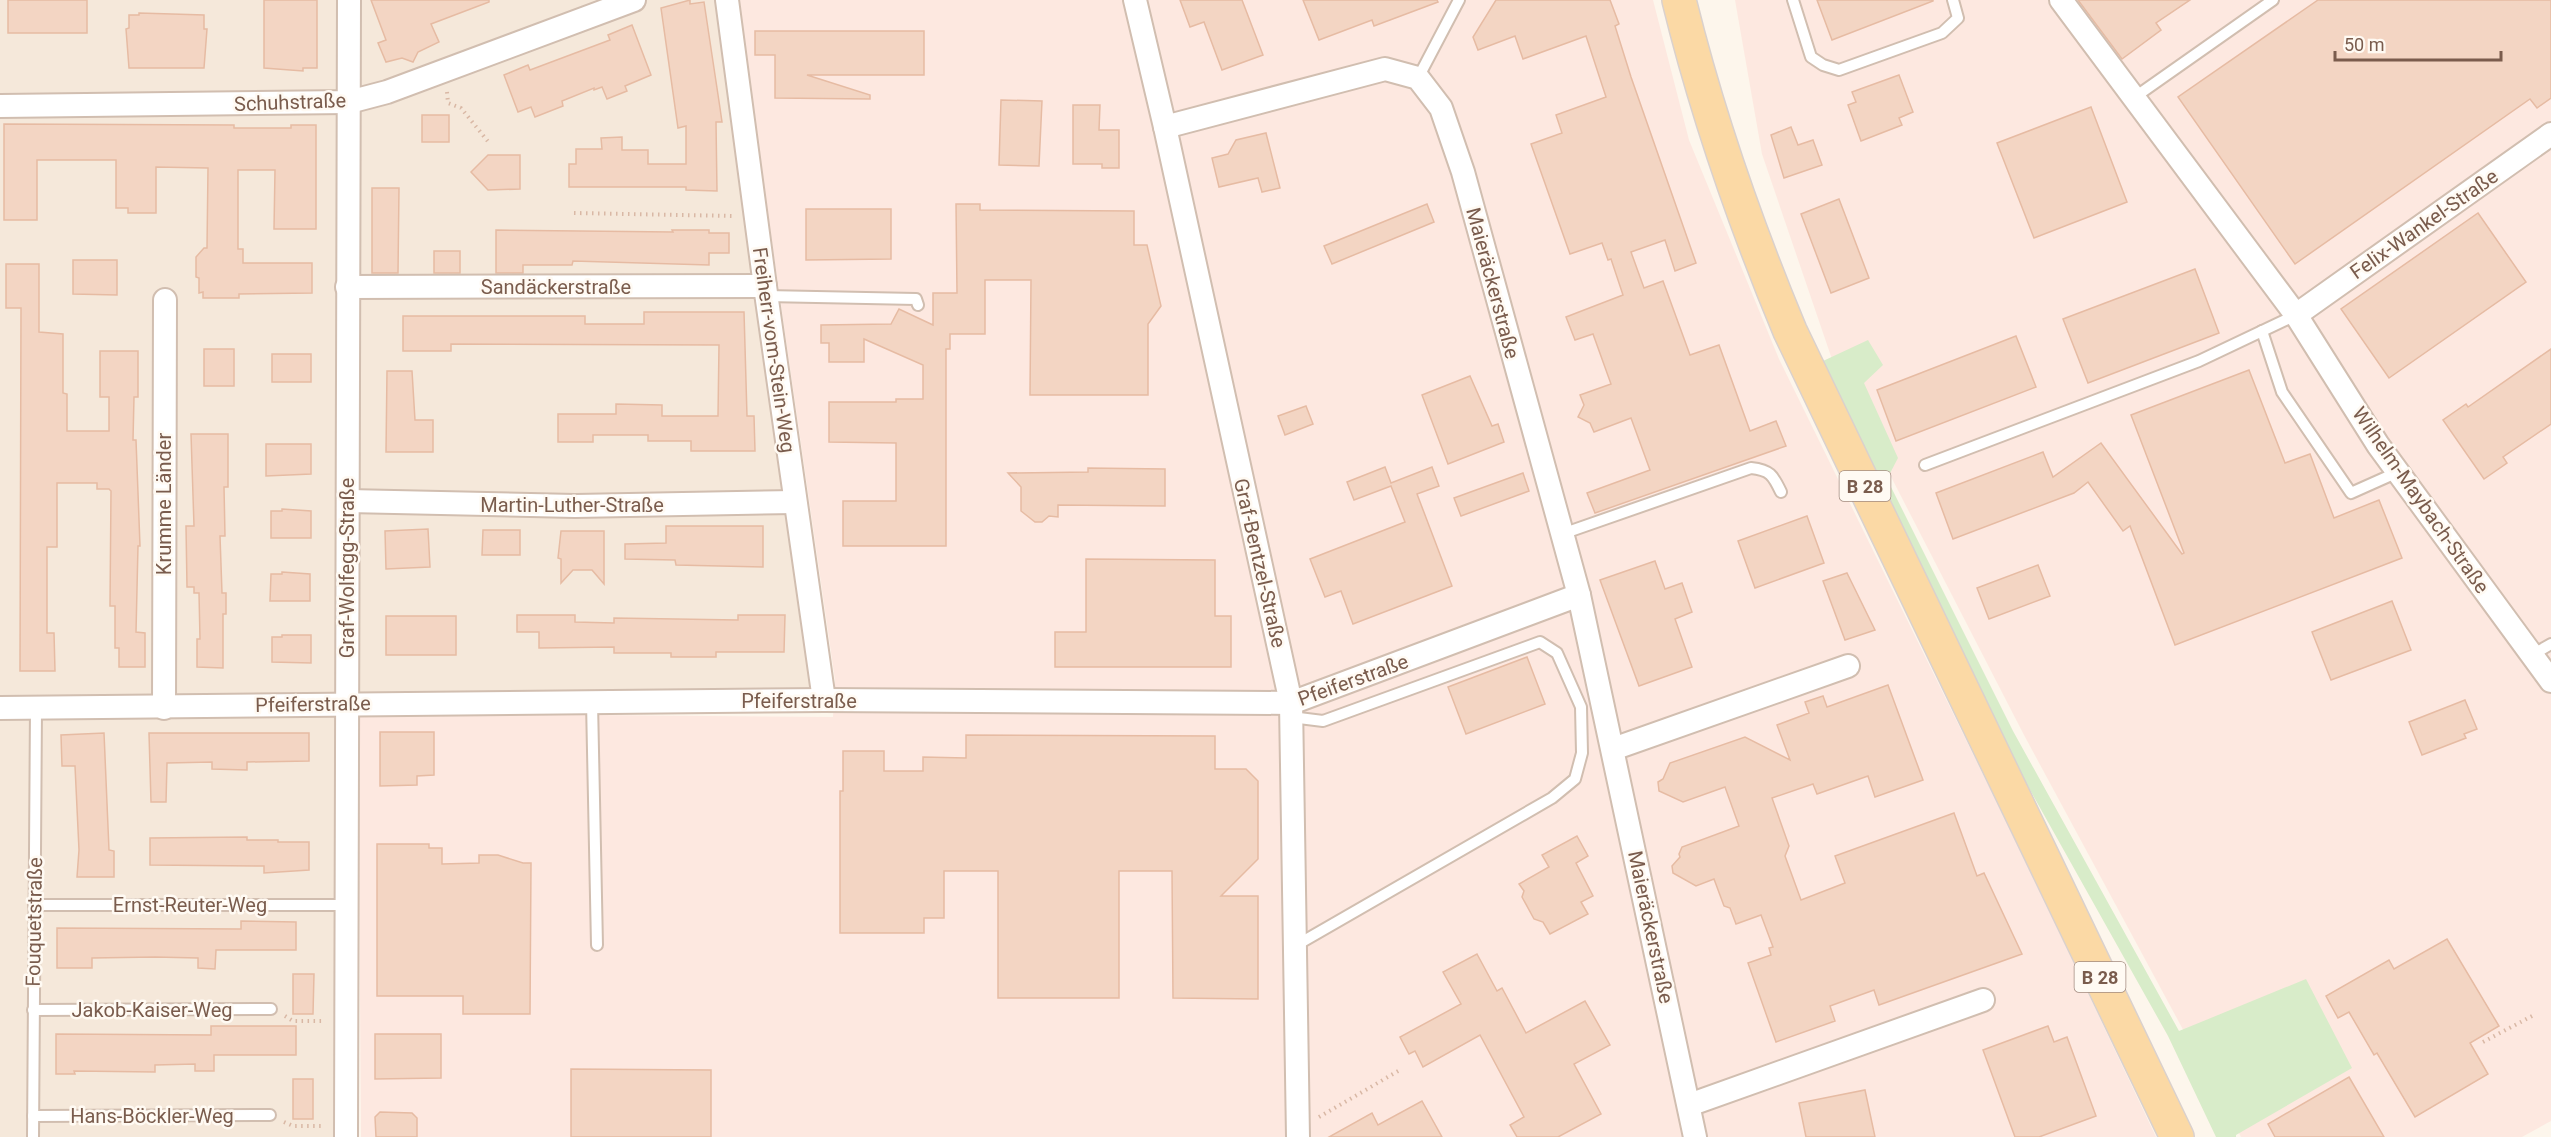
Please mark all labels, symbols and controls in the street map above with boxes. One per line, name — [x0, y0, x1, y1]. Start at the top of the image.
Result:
scale bar — [2335, 24, 2502, 62]
text: 50 m — [2344, 34, 2384, 55]
street label: Schuhstraße — [234, 88, 346, 116]
street label: Felix-Wankel-Straße — [2345, 164, 2503, 284]
street label: Maieräckerstraße — [1461, 205, 1525, 361]
street label: Freiherr-vom-Stein-Weg — [748, 246, 800, 454]
street label: Sandäckerstraße — [481, 275, 631, 299]
street label: Wilhelm-Maybach-Straße — [2348, 402, 2494, 598]
street label: Krumme Länder — [152, 433, 176, 575]
road number: B 28 — [1840, 471, 1890, 501]
street label: Graf-Bentzel-Straße — [1229, 476, 1291, 650]
street label: Graf-Wolfegg-Straße — [335, 478, 359, 658]
street label: Martin-Luther-Straße — [480, 493, 664, 517]
street label: Pfeiferstraße — [1295, 649, 1411, 711]
street label: Pfeiferstraße — [741, 689, 857, 713]
street label: Pfeiferstraße — [255, 691, 371, 717]
street label: Maieräckerstraße — [1623, 848, 1679, 1006]
street label: Fouquetstraße — [21, 857, 47, 987]
street label: Ernst-Reuter-Weg — [113, 893, 267, 917]
road number: B 28 — [2074, 962, 2126, 992]
street label: Jakob-Kaiser-Weg — [71, 998, 233, 1022]
street label: Hans-Böckler-Weg — [70, 1104, 234, 1128]

